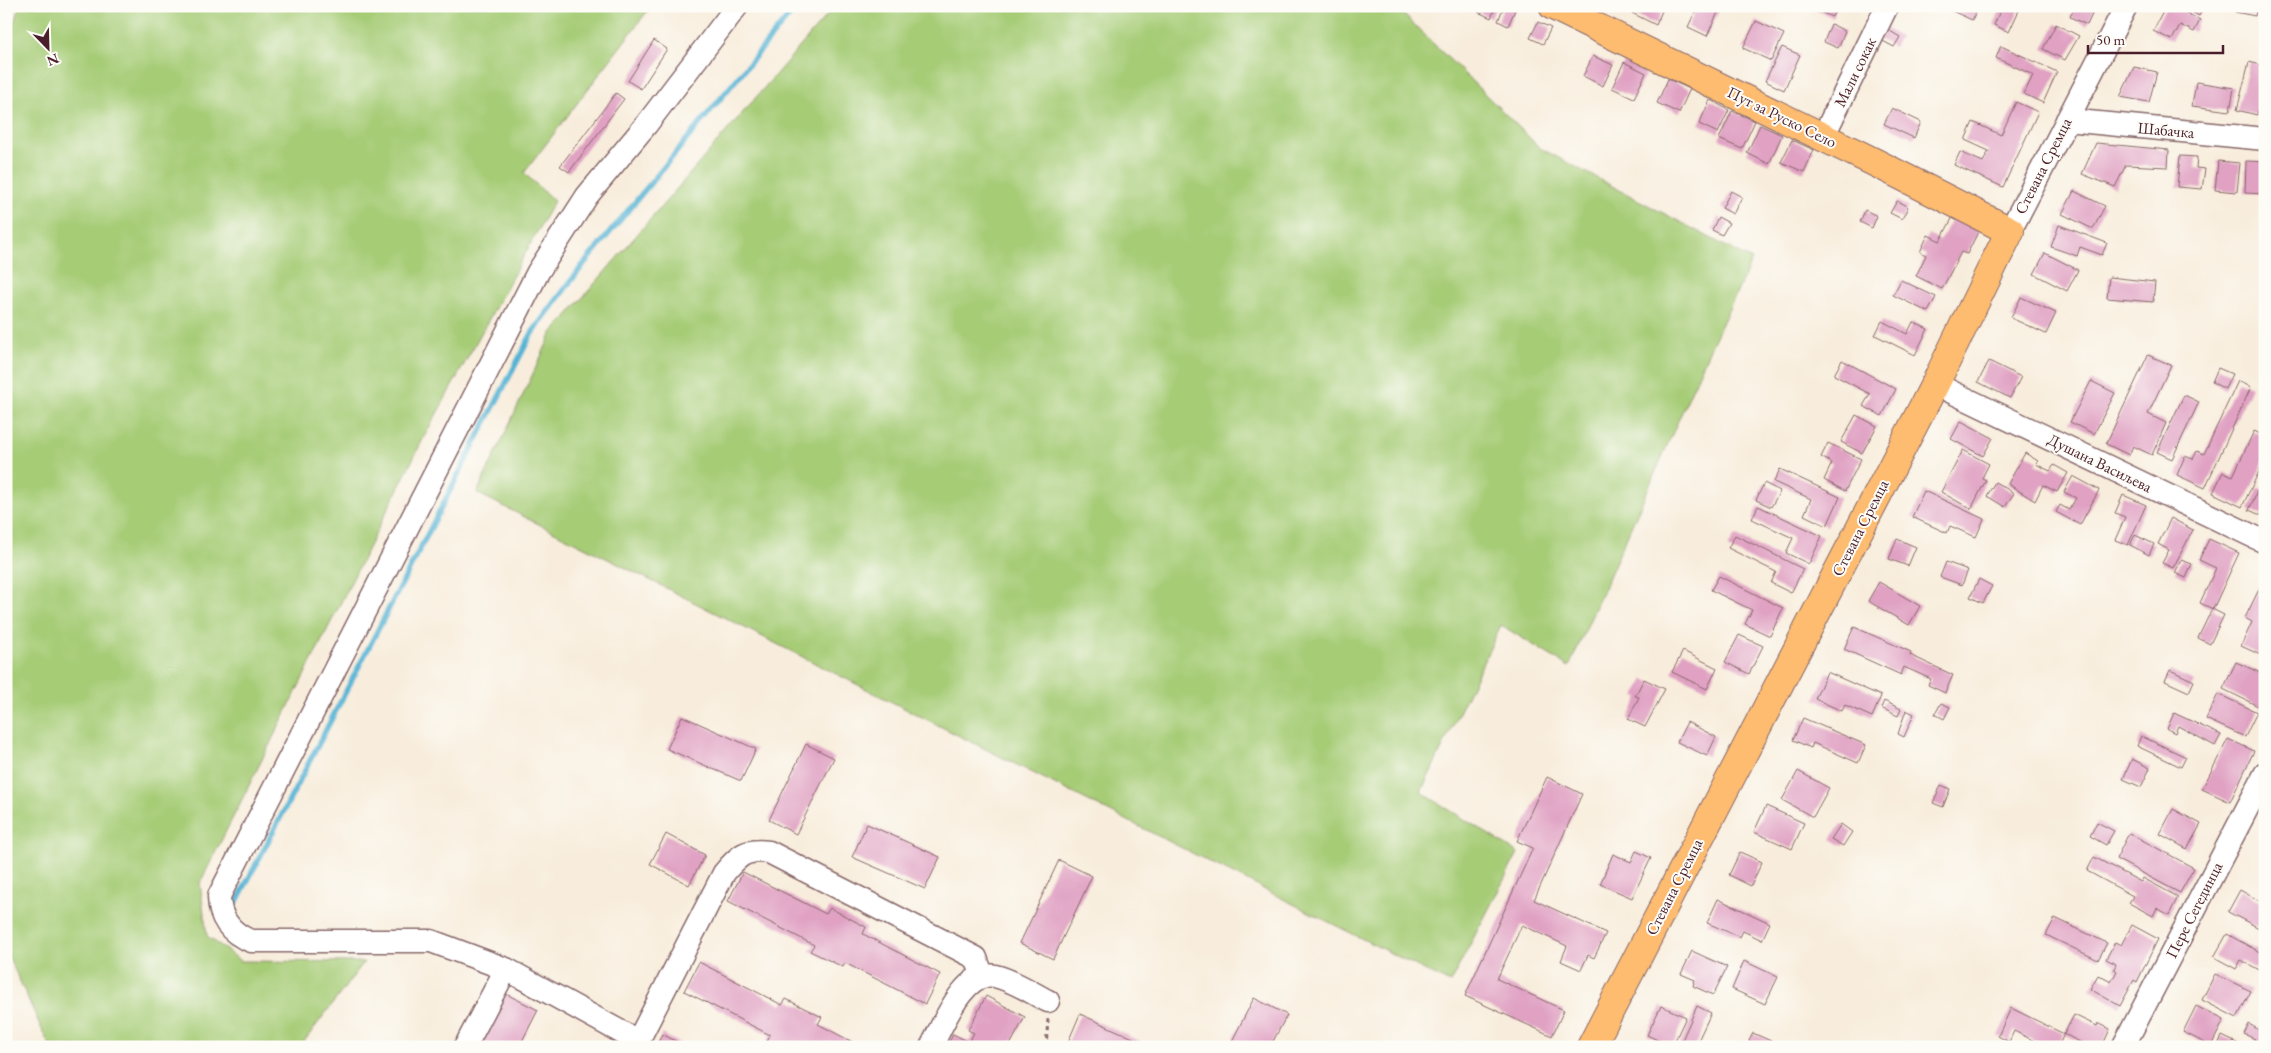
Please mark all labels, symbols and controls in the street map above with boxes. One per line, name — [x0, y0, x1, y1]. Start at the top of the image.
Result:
north arrow — [22, 22, 72, 72]
scale bar — [2088, 22, 2224, 54]
text: 50 m — [2096, 30, 2125, 49]
street label: Мали сокак — [1829, 33, 1881, 110]
text: N — [44, 49, 62, 71]
street label: Пут за Руско Село — [1724, 81, 1840, 153]
street label: Стевана Сремца — [2010, 114, 2077, 218]
street label: Шабачка — [2137, 117, 2196, 143]
street label: Душана Васиљева — [2044, 429, 2156, 498]
street label: Стевана Сремца — [1827, 476, 1894, 580]
street label: Стевана Сремца — [1641, 835, 1708, 939]
street label: Пере Сегединца — [2161, 858, 2228, 962]

